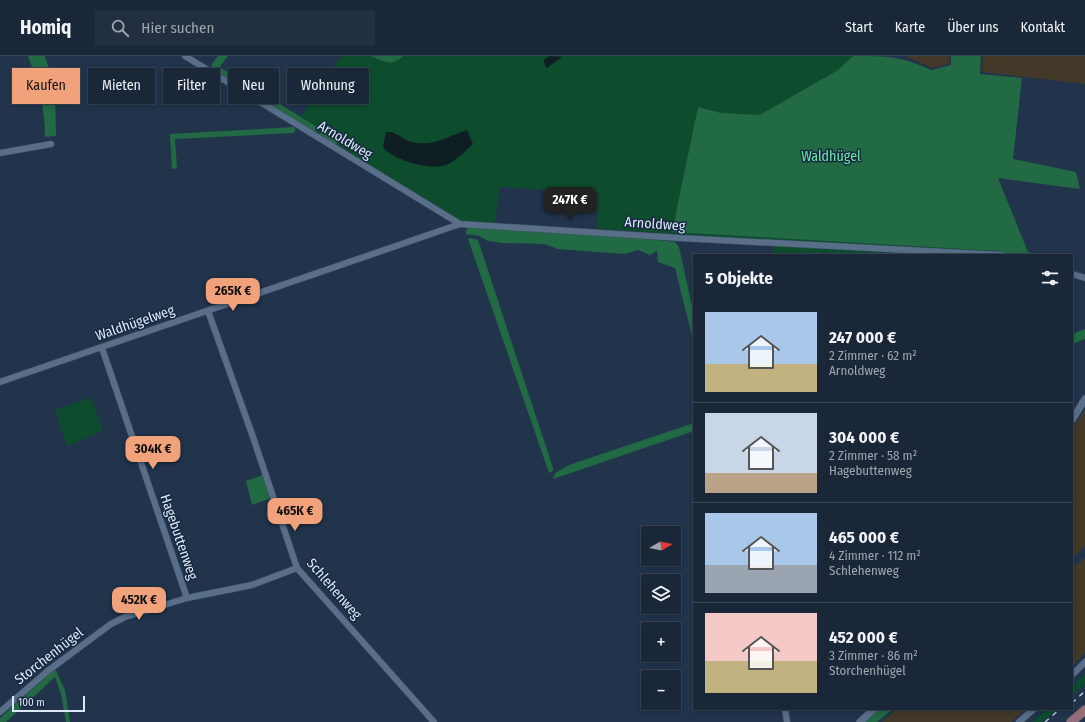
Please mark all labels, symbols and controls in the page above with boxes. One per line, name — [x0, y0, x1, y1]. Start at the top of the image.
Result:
search box — [95, 10, 375, 46]
text: Homiq — [20, 16, 71, 39]
icon: search — [109, 17, 131, 39]
text: Hier suchen — [141, 19, 214, 37]
text: Start — [845, 19, 873, 36]
text: Karte — [895, 19, 925, 36]
text: Über uns — [947, 19, 999, 36]
text: Kontakt — [1021, 19, 1065, 36]
chip: Kaufen — [12, 68, 80, 104]
chip: Mieten — [88, 68, 155, 104]
chip: Filter — [163, 68, 220, 104]
chip: Neu — [228, 68, 279, 104]
chip: Wohnung — [287, 68, 369, 104]
street label: Arnoldweg — [315, 117, 376, 163]
park label: Waldhügel — [801, 148, 861, 165]
pin: 247K € — [537, 187, 603, 221]
text: 247K € — [553, 192, 587, 207]
street label: Arnoldweg — [624, 213, 686, 235]
icon: filters — [1039, 267, 1061, 289]
text: 5 Objekte — [705, 268, 773, 289]
pin: 265K € — [200, 278, 266, 312]
text: 265K € — [215, 283, 251, 298]
street label: Waldhügelweg — [93, 301, 177, 344]
text: 247 000 € — [829, 327, 896, 348]
icon: home — [737, 328, 785, 376]
text: 2 Zimmer · 62 m² — [829, 348, 917, 363]
text: Arnoldweg — [829, 363, 885, 378]
text: 304 000 € — [829, 427, 899, 448]
icon: home — [737, 429, 785, 477]
pin: 304K € — [120, 436, 186, 470]
text: 304K € — [134, 441, 172, 456]
text: 2 Zimmer · 58 m² — [829, 448, 917, 463]
text: Hagebuttenweg — [829, 463, 912, 478]
street label: Hagebuttenweg — [156, 492, 202, 582]
pin: 465K € — [262, 498, 328, 532]
text: 465K € — [276, 503, 314, 518]
north arrow — [641, 526, 681, 566]
map controls — [641, 526, 681, 710]
text: 465 000 € — [829, 527, 899, 548]
icon: home — [737, 529, 785, 577]
text: 4 Zimmer · 112 m² — [829, 548, 921, 563]
street label: Schlehenweg — [303, 555, 365, 623]
text: Schlehenweg — [829, 563, 899, 578]
button: layers — [641, 574, 681, 614]
pin: 452K € — [106, 587, 172, 621]
text: 452K € — [121, 592, 157, 607]
button: + — [641, 622, 681, 662]
street label: Storchenhügel — [11, 624, 87, 688]
text: 452 000 € — [829, 627, 898, 648]
icon: home — [737, 629, 785, 677]
text: 3 Zimmer · 86 m² — [829, 648, 918, 663]
text: Storchenhügel — [829, 663, 906, 678]
button: − — [641, 670, 681, 710]
scale bar — [12, 694, 85, 713]
text: 100 m — [18, 696, 45, 709]

